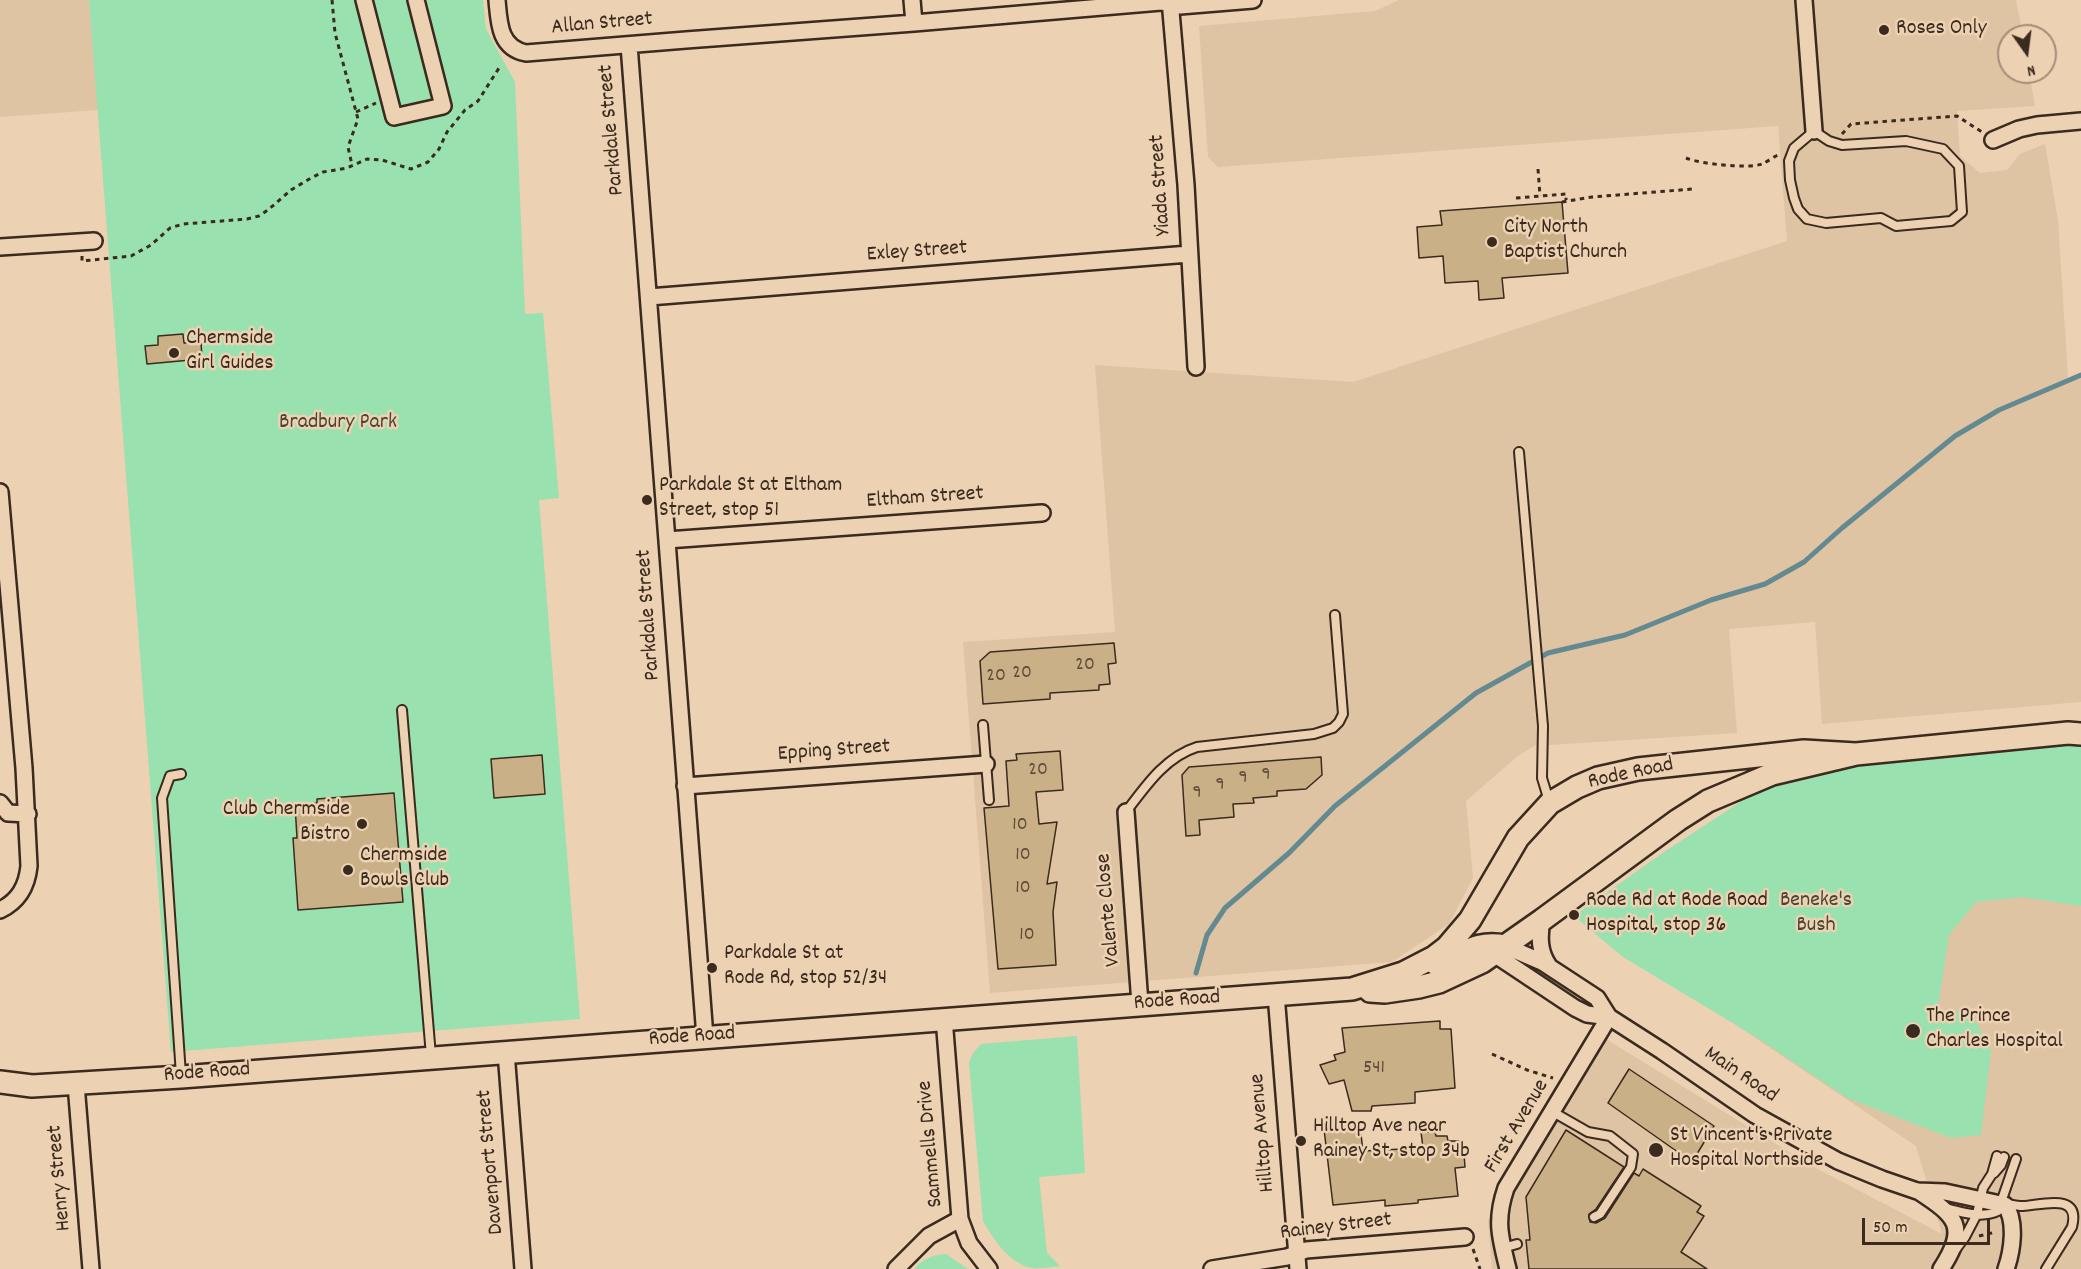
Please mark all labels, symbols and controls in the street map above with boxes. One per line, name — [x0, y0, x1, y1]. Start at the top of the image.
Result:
street label: Allan Street — [550, 7, 654, 43]
place label: Roses Only — [1896, 17, 1987, 43]
marker: Roses Only — [1877, 23, 1891, 37]
north arrow — [1997, 24, 2057, 84]
text: N — [2024, 58, 2038, 82]
street label: Parkdale Street — [594, 63, 632, 197]
street label: Yiada Street — [1145, 133, 1179, 237]
place label: City North Baptist Church — [1504, 216, 1627, 268]
marker: City North Baptist Church — [1485, 235, 1499, 249]
street label: Exley Street — [866, 236, 968, 270]
place label: Chermside Girl Guides — [186, 327, 273, 378]
marker: Chermside Girl Guides — [167, 346, 181, 360]
park label: Bradbury Park — [279, 411, 397, 437]
place label: Parkdale St at Eltham Street, stop 51 — [659, 474, 842, 526]
street label: Eltham Street — [866, 482, 984, 516]
marker: Parkdale St at Eltham Street, stop 51 — [640, 493, 654, 507]
street label: Parkdale Street — [632, 548, 668, 682]
house number: 20 — [1075, 654, 1095, 678]
house number: 20 — [1012, 662, 1032, 686]
house number: 20 — [986, 665, 1006, 689]
street label: Epping Street — [777, 735, 891, 769]
street label: Rode Road — [1586, 753, 1676, 797]
house number: 20 — [1028, 759, 1048, 783]
house number: 9 — [1261, 764, 1271, 788]
house number: 9 — [1238, 767, 1248, 791]
house number: 9 — [1215, 774, 1225, 798]
house number: 9 — [1192, 782, 1202, 806]
place label: Club Chermside Bistro — [223, 798, 350, 849]
house number: 10 — [1012, 814, 1028, 838]
marker: Club Chermside Bistro — [355, 817, 369, 831]
place label: Chermside Bowls Club — [360, 844, 449, 896]
house number: 10 — [1015, 844, 1031, 868]
street label: Valente Close — [1092, 852, 1128, 968]
marker: Chermside Bowls Club — [341, 863, 355, 877]
house number: 10 — [1015, 877, 1031, 901]
place label: Rode Rd at Rode Road Hospital, stop 36 — [1586, 889, 1768, 940]
park label: Beneke's Bush — [1780, 889, 1852, 940]
marker: Rode Rd at Rode Road Hospital, stop 36 — [1567, 908, 1581, 922]
house number: 10 — [1019, 924, 1035, 948]
place label: Parkdale St at Rode Rd, stop 52/34 — [724, 942, 887, 993]
marker: Parkdale St at Rode Rd, stop 52/34 — [705, 961, 719, 975]
street label: Rode Road — [1133, 986, 1221, 1018]
place label: The Prince Charles Hospital — [1926, 1005, 2063, 1056]
street label: Rode Road — [648, 1022, 736, 1054]
marker: The Prince Charles Hospital — [1904, 1022, 1922, 1040]
street label: Main Road — [1698, 1042, 1782, 1110]
house number: 541 — [1363, 1057, 1385, 1081]
street label: Rode Road — [163, 1058, 251, 1090]
street label: Hilltop Avenue — [1246, 1073, 1282, 1193]
street label: First Avenue — [1480, 1075, 1556, 1179]
street label: Sammells Drive — [913, 1080, 951, 1208]
street label: Davenport Street — [473, 1088, 511, 1236]
place label: Hilltop Ave near Rainey St, stop 34b — [1313, 1115, 1470, 1166]
street label: Henry Street — [43, 1124, 79, 1232]
place label: St Vincent's Private Hospital Northside — [1670, 1124, 1833, 1176]
marker: Hilltop Ave near Rainey St, stop 34b — [1294, 1134, 1308, 1148]
marker: St Vincent's Private Hospital Northside — [1647, 1141, 1665, 1159]
scale bar — [1865, 1206, 1992, 1244]
street label: Rainey Street — [1279, 1208, 1393, 1248]
text: 50 m — [1873, 1216, 1908, 1241]

